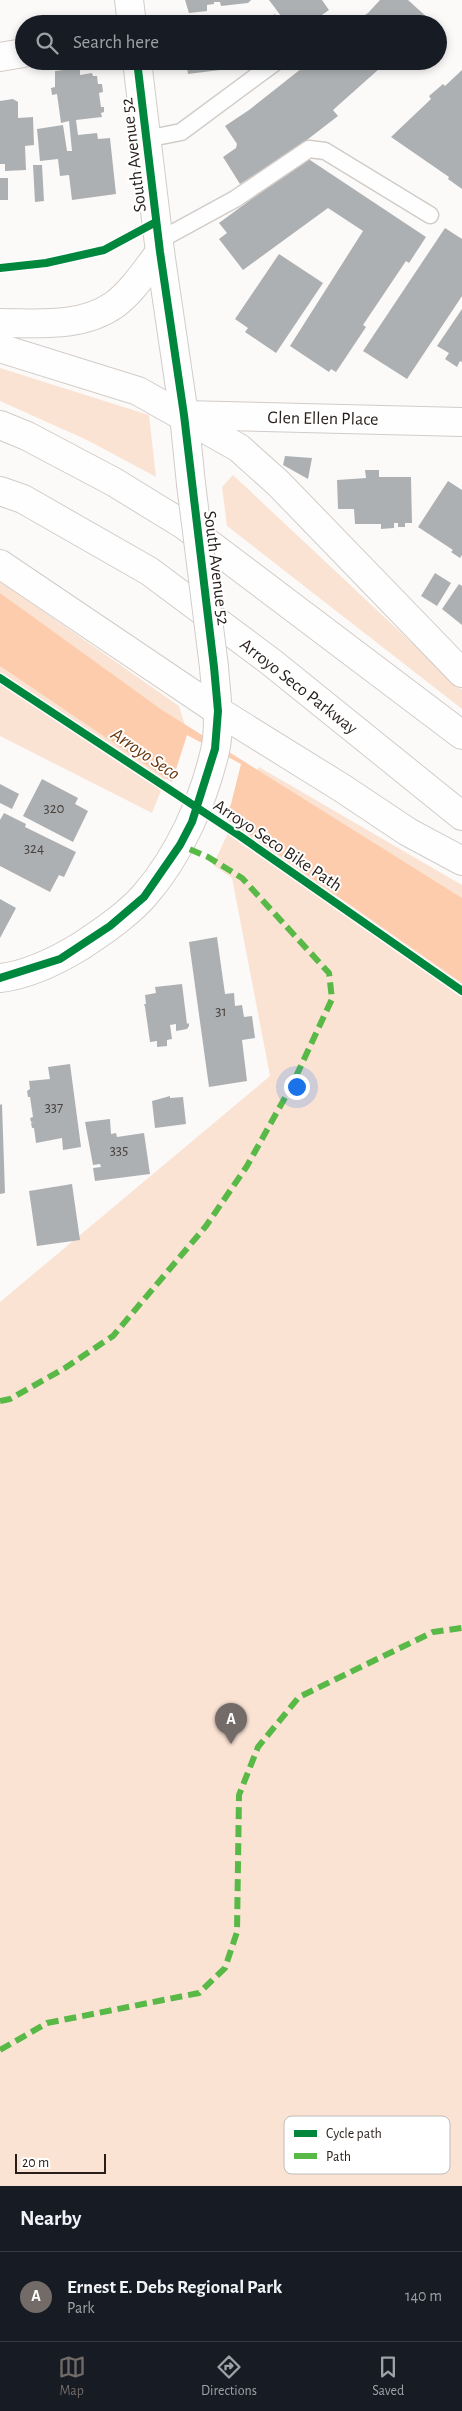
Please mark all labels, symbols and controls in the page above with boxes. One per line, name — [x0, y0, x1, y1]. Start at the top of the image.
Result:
search box — [15, 15, 447, 70]
icon: search — [33, 29, 61, 57]
text: Search here — [73, 33, 159, 52]
street label: South Avenue 52 — [118, 97, 150, 213]
street label: Glen Ellen Place — [267, 409, 379, 429]
street label: South Avenue 52 — [200, 510, 232, 626]
street label: Arroyo Seco Parkway — [236, 636, 361, 738]
water label: Arroyo Seco — [107, 724, 183, 784]
street label: Arroyo Seco Bike Path — [210, 796, 345, 895]
house number: 320 — [44, 801, 65, 816]
house number: 324 — [24, 841, 44, 856]
house number: 31 — [215, 1004, 227, 1019]
your location — [284, 1074, 310, 1100]
house number: 337 — [45, 1100, 63, 1115]
house number: 335 — [110, 1143, 128, 1158]
pin: A — [215, 1703, 247, 1744]
legend — [284, 2116, 450, 2174]
text: Cycle path — [326, 2127, 382, 2141]
text: Path — [326, 2150, 351, 2164]
scale bar — [15, 2151, 106, 2174]
text: 20 m — [22, 2156, 49, 2170]
text: Nearby — [20, 2208, 81, 2229]
text: Ernest E. Debs Regional Park — [67, 2278, 282, 2297]
text: A — [31, 2288, 41, 2304]
text: 140 m — [405, 2288, 442, 2304]
text: Park — [67, 2300, 95, 2316]
tab: Map — [58, 2353, 86, 2400]
tab: Directions — [201, 2353, 257, 2400]
tab: Saved — [372, 2353, 404, 2400]

